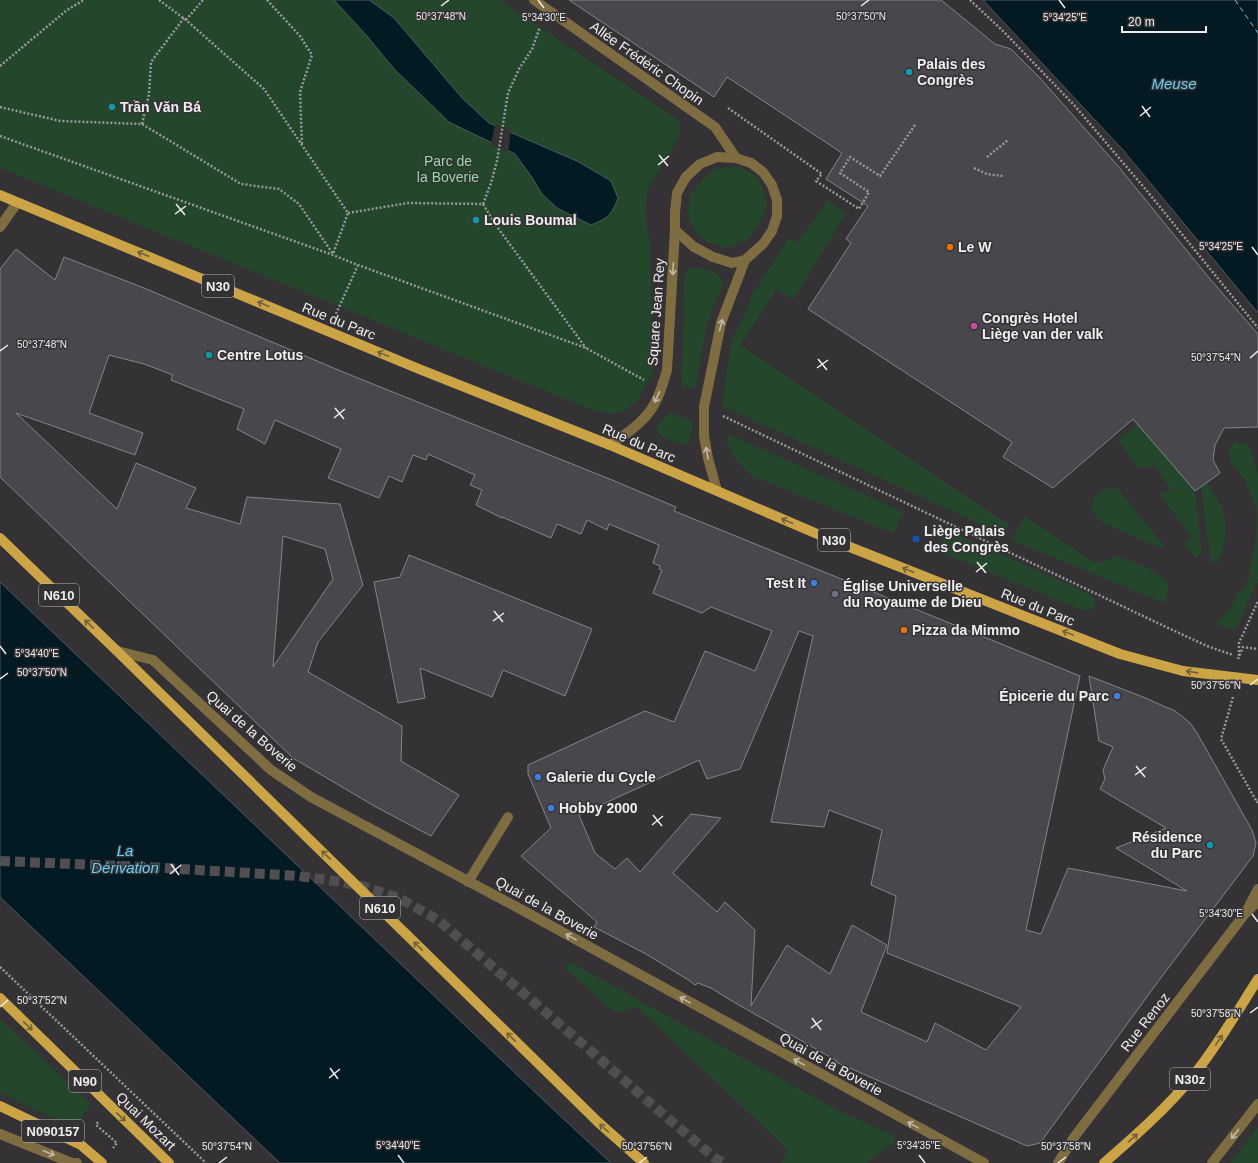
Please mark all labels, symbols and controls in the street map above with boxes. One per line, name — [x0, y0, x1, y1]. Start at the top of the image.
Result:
scale bar — [1122, 8, 1206, 34]
text: 50°37'48"N — [416, 11, 466, 22]
text: 50°37'50"N — [836, 11, 886, 22]
text: 5°34'30"E — [522, 12, 566, 23]
text: 5°34'25"E — [1043, 12, 1087, 23]
text: 20 m — [1128, 15, 1155, 29]
street label: Allée Frédéric Chopin — [587, 18, 707, 108]
place label: Palais des Congrès — [917, 56, 986, 88]
marker: Palais des Congrès — [904, 67, 914, 77]
water label: Meuse — [1151, 75, 1197, 92]
place label: Trần Văn Bá — [120, 99, 201, 115]
marker: Trần Văn Bá — [107, 102, 117, 112]
park label: Parc de la Boverie — [417, 153, 479, 185]
place label: Louis Boumal — [484, 212, 577, 228]
marker: Louis Boumal — [471, 215, 481, 225]
place label: Le W — [958, 239, 992, 255]
text: 5°34'25"E — [1199, 241, 1243, 252]
marker: Le W — [945, 242, 955, 252]
one-way arrow — [137, 250, 149, 258]
street label: Square Jean Rey — [644, 257, 668, 367]
one-way arrow — [669, 262, 677, 275]
road number: N30 — [202, 275, 234, 297]
street label: Rue du Parc — [300, 299, 378, 343]
one-way arrow — [257, 300, 269, 308]
place label: Congrès Hotel Liège van der valk — [982, 310, 1104, 342]
one-way arrow — [717, 319, 725, 332]
marker: Congrès Hotel Liège van der valk — [969, 321, 979, 331]
text: 50°37'48"N — [17, 339, 67, 350]
place label: Centre Lotus — [217, 347, 304, 363]
marker: Centre Lotus — [204, 350, 214, 360]
one-way arrow — [377, 350, 389, 357]
text: 50°37'54"N — [1191, 352, 1241, 363]
one-way arrow — [653, 391, 660, 403]
street label: Rue du Parc — [600, 420, 678, 466]
one-way arrow — [703, 447, 711, 460]
one-way arrow — [782, 517, 794, 524]
place label: Liège Palais des Congrès — [924, 523, 1009, 555]
road number: N30 — [818, 529, 850, 551]
marker: Liège Palais des Congrès — [911, 534, 921, 544]
one-way arrow — [902, 565, 914, 573]
place label: Test It — [766, 575, 806, 591]
marker: Test It — [809, 578, 819, 588]
place label: Église Universelle du Royaume de Dieu — [843, 578, 981, 610]
road number: N610 — [39, 584, 79, 606]
street label: Rue du Parc — [999, 585, 1077, 629]
marker: Église Universelle du Royaume de Dieu — [830, 589, 840, 599]
one-way arrow — [84, 619, 94, 629]
place label: Pizza da Mimmo — [912, 622, 1020, 638]
marker: Pizza da Mimmo — [899, 625, 909, 635]
one-way arrow — [1062, 629, 1074, 637]
text: 5°34'40"E — [15, 648, 59, 659]
text: 50°37'50"N — [17, 667, 67, 678]
one-way arrow — [1185, 668, 1198, 676]
text: 50°37'56"N — [1191, 680, 1241, 691]
street label: Quai de la Boverie — [203, 687, 301, 775]
place label: Épicerie du Parc — [999, 688, 1109, 704]
marker: Épicerie du Parc — [1112, 691, 1122, 701]
place label: Galerie du Cycle — [546, 769, 656, 785]
marker: Galerie du Cycle — [533, 772, 543, 782]
place label: Hobby 2000 — [559, 800, 638, 816]
marker: Hobby 2000 — [546, 803, 556, 813]
place label: Résidence du Parc — [1132, 829, 1202, 861]
marker: Résidence du Parc — [1205, 840, 1215, 850]
water label: La Dérivation — [91, 842, 159, 876]
one-way arrow — [321, 850, 331, 860]
street label: Quai de la Boverie — [493, 873, 601, 943]
road number: N610 — [360, 897, 400, 919]
text: 5°34'30"E — [1199, 908, 1243, 919]
one-way arrow — [565, 933, 577, 940]
one-way arrow — [413, 941, 423, 951]
street label: Rue Renoz — [1117, 989, 1173, 1055]
text: 50°37'52"N — [17, 995, 67, 1006]
one-way arrow — [679, 995, 691, 1003]
text: 50°37'58"N — [1191, 1008, 1241, 1019]
one-way arrow — [23, 1021, 33, 1031]
street label: Quai de la Boverie — [777, 1029, 885, 1099]
one-way arrow — [506, 1032, 516, 1042]
one-way arrow — [1215, 1035, 1223, 1046]
one-way arrow — [793, 1058, 805, 1066]
road number: N30z — [1170, 1068, 1210, 1090]
road number: N90 — [69, 1070, 101, 1092]
street label: Quai Mozart — [113, 1089, 179, 1153]
one-way arrow — [116, 1112, 126, 1122]
road number: N090157 — [22, 1120, 84, 1142]
one-way arrow — [907, 1120, 919, 1128]
one-way arrow — [599, 1123, 610, 1132]
one-way arrow — [1231, 1128, 1239, 1139]
one-way arrow — [1128, 1133, 1139, 1142]
text: 5°34'40"E — [376, 1140, 420, 1151]
text: 5°34'35"E — [897, 1140, 941, 1151]
text: 50°37'54"N — [202, 1141, 252, 1152]
text: 50°37'56"N — [622, 1141, 672, 1152]
text: 50°37'58"N — [1041, 1141, 1091, 1152]
one-way arrow — [43, 1150, 55, 1158]

